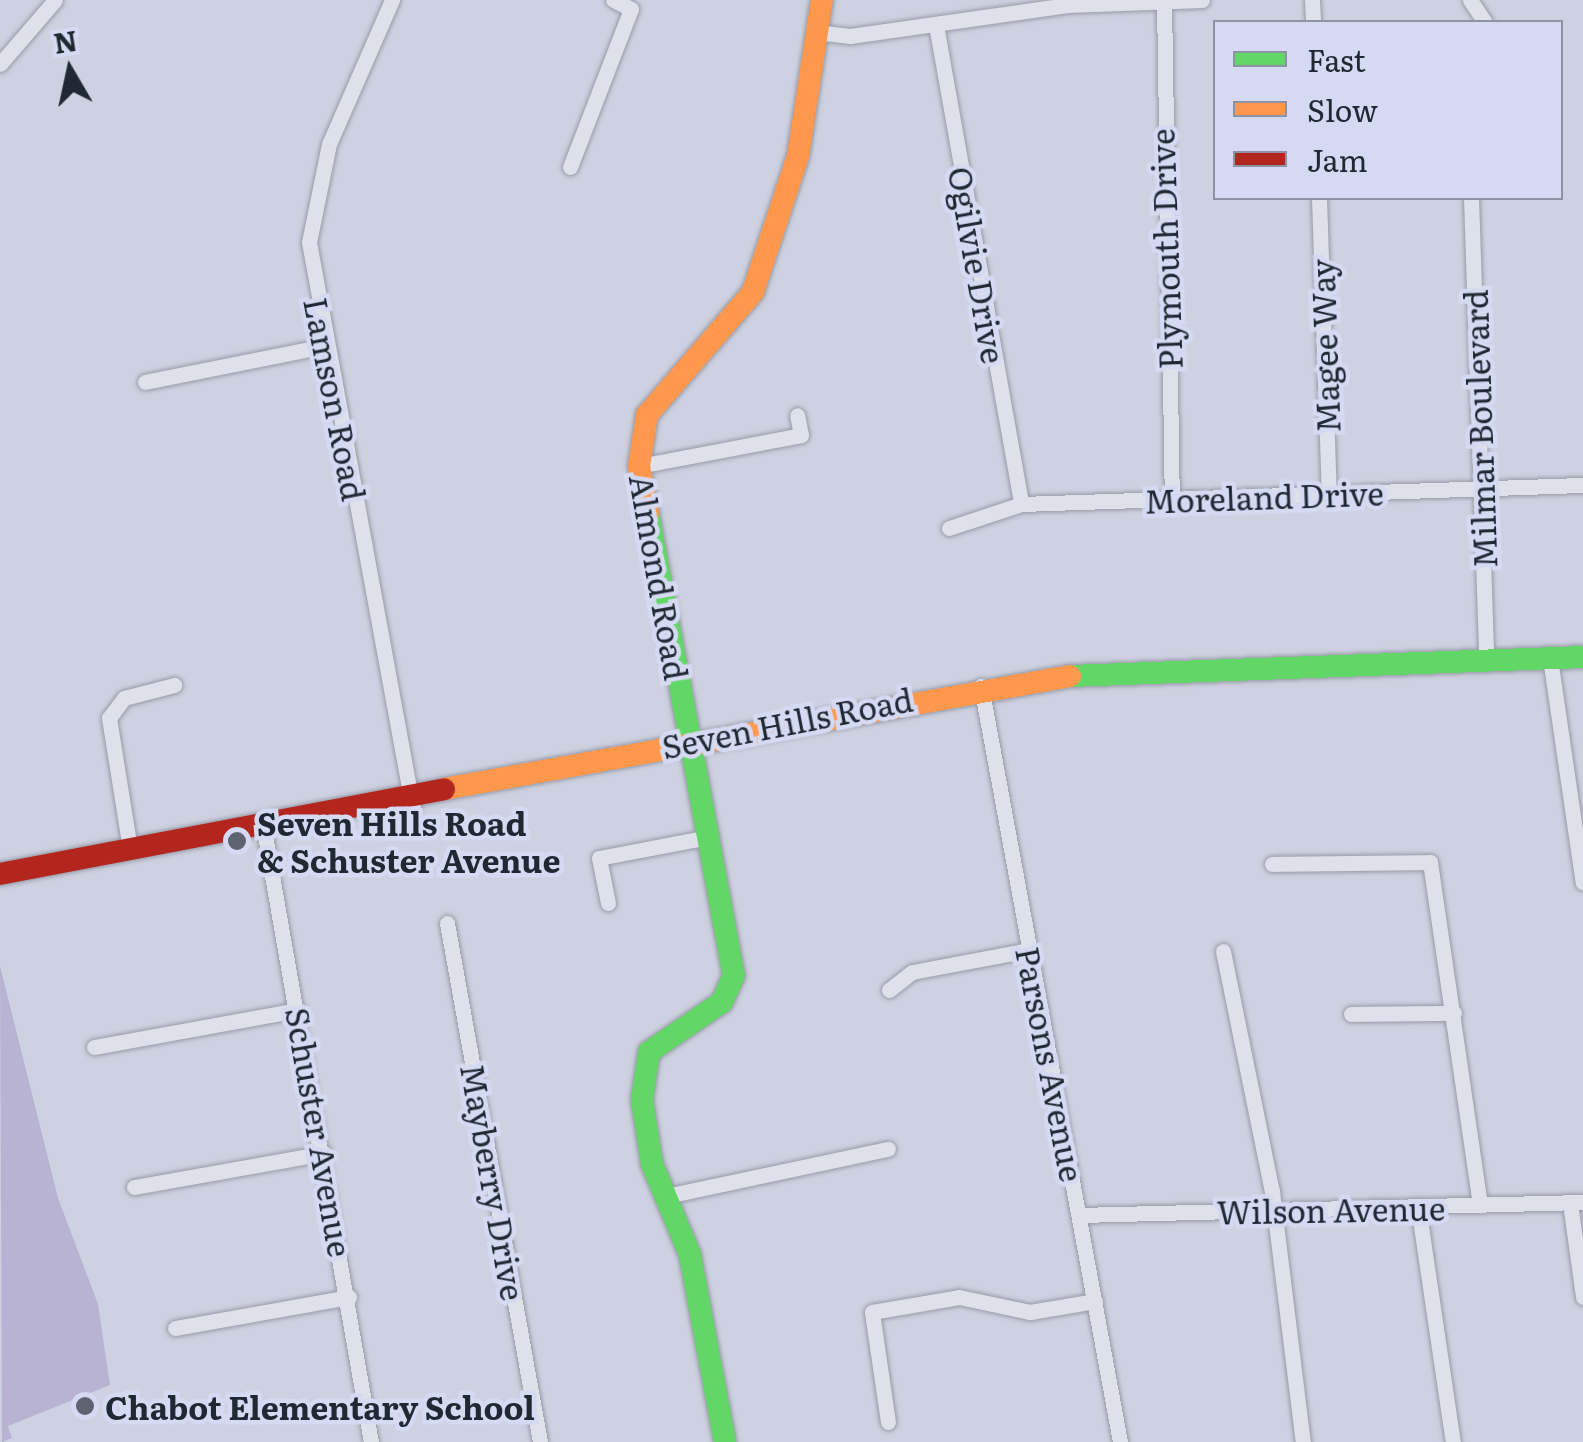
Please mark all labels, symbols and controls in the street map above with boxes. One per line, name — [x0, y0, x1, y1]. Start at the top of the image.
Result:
text: N — [50, 18, 80, 63]
north arrow — [20, 20, 120, 120]
legend — [1213, 20, 1563, 200]
text: Fast — [1307, 37, 1366, 81]
text: Slow — [1307, 87, 1378, 131]
street label: Plymouth Drive — [1142, 128, 1188, 370]
text: Jam — [1307, 137, 1367, 181]
street label: Ogilvie Drive — [942, 164, 1014, 366]
street label: Magee Way — [1302, 258, 1346, 434]
street label: Milmar Boulevard — [1455, 289, 1503, 569]
street label: Lamson Road — [297, 294, 375, 504]
street label: Almond Road — [623, 471, 697, 683]
street label: Moreland Drive — [1144, 473, 1384, 519]
street label: Seven Hills Road — [658, 679, 916, 765]
place label: Seven Hills Road & Schuster Avenue — [257, 804, 560, 879]
marker: Seven Hills Road & Schuster Avenue — [226, 830, 248, 852]
street label: Parsons Avenue — [1009, 943, 1093, 1185]
street label: Schuster Avenue — [279, 1004, 361, 1260]
street label: Mayberry Drive — [454, 1061, 534, 1303]
street label: Wilson Avenue — [1216, 1188, 1446, 1230]
place label: Chabot Elementary School — [105, 1387, 535, 1425]
marker: Chabot Elementary School — [74, 1395, 96, 1417]

